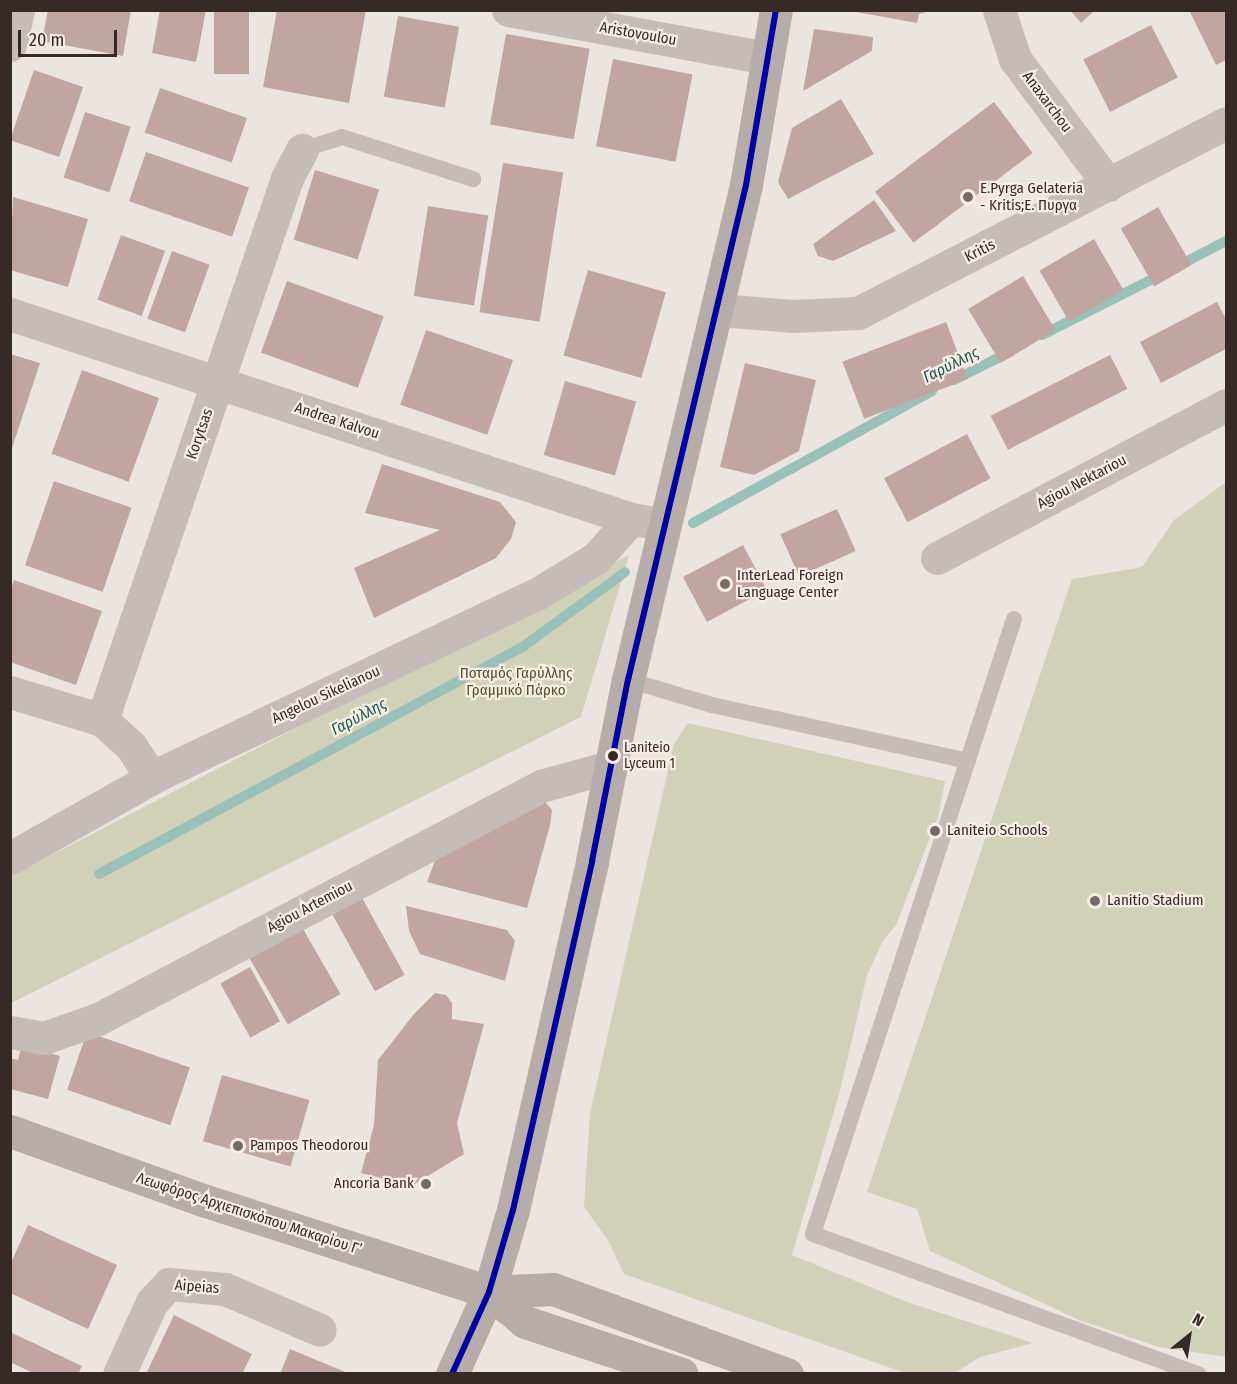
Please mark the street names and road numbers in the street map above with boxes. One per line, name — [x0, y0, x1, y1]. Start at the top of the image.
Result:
street label: Aristovoulou — [598, 18, 678, 50]
street label: Anaxarchou — [1018, 68, 1076, 136]
street label: Kritis — [962, 236, 998, 266]
street label: Andrea Kalvou — [292, 399, 382, 443]
street label: Korytsas — [183, 406, 217, 462]
street label: Agiou Nektariou — [1034, 451, 1130, 513]
street label: Angelou Sikelianou — [269, 662, 383, 728]
street label: Agiou Artemiou — [264, 877, 356, 937]
street label: Λεωφόρος Αρχιεπισκόπου Μακαρίου Γ’ — [134, 1169, 364, 1259]
street label: Aipeias — [174, 1276, 220, 1298]

